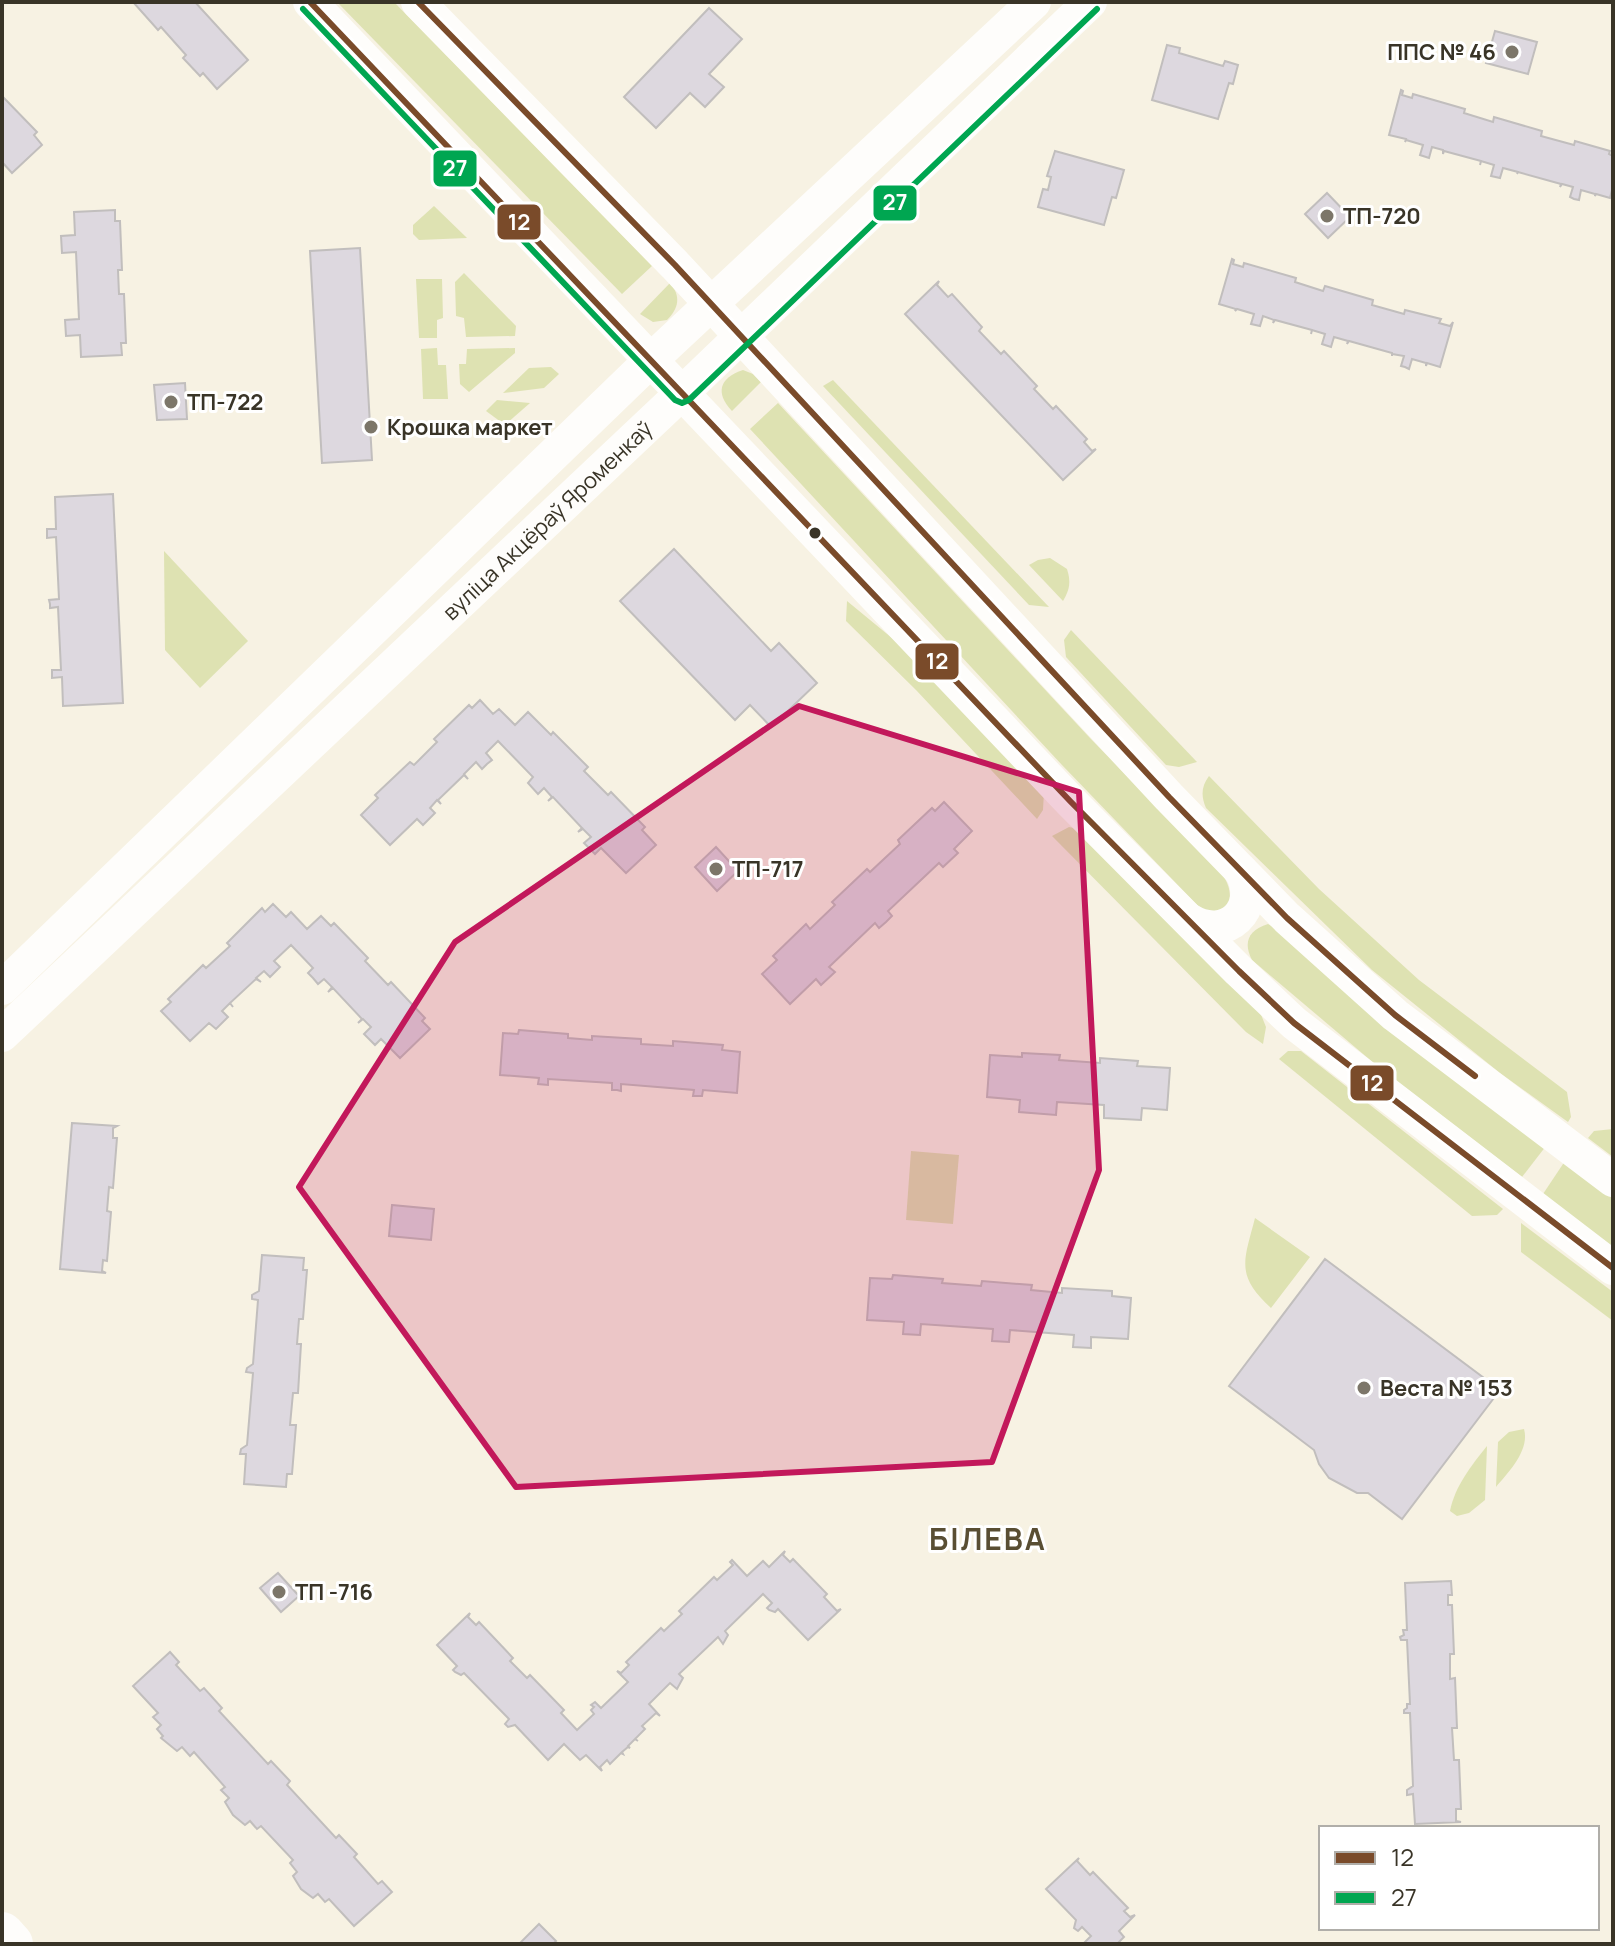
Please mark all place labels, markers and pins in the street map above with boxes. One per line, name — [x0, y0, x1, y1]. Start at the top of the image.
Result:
place label: ППС № 46 — [1387, 37, 1496, 67]
marker: ППС № 46 — [1503, 43, 1521, 61]
place label: ТП-720 — [1343, 201, 1421, 231]
marker: ТП-720 — [1318, 207, 1336, 225]
place label: ТП-722 — [187, 387, 263, 417]
marker: ТП-722 — [162, 393, 180, 411]
place label: Крошка маркет — [387, 412, 553, 442]
marker: Крошка маркет — [362, 418, 380, 436]
unlabelled marker — [807, 525, 823, 541]
place label: ТП-717 — [732, 854, 804, 884]
marker: ТП-717 — [707, 860, 725, 878]
place label: Веста № 153 — [1380, 1373, 1513, 1403]
marker: Веста № 153 — [1355, 1379, 1373, 1397]
place label: ТП -716 — [295, 1577, 373, 1607]
marker: ТП -716 — [270, 1583, 288, 1601]

